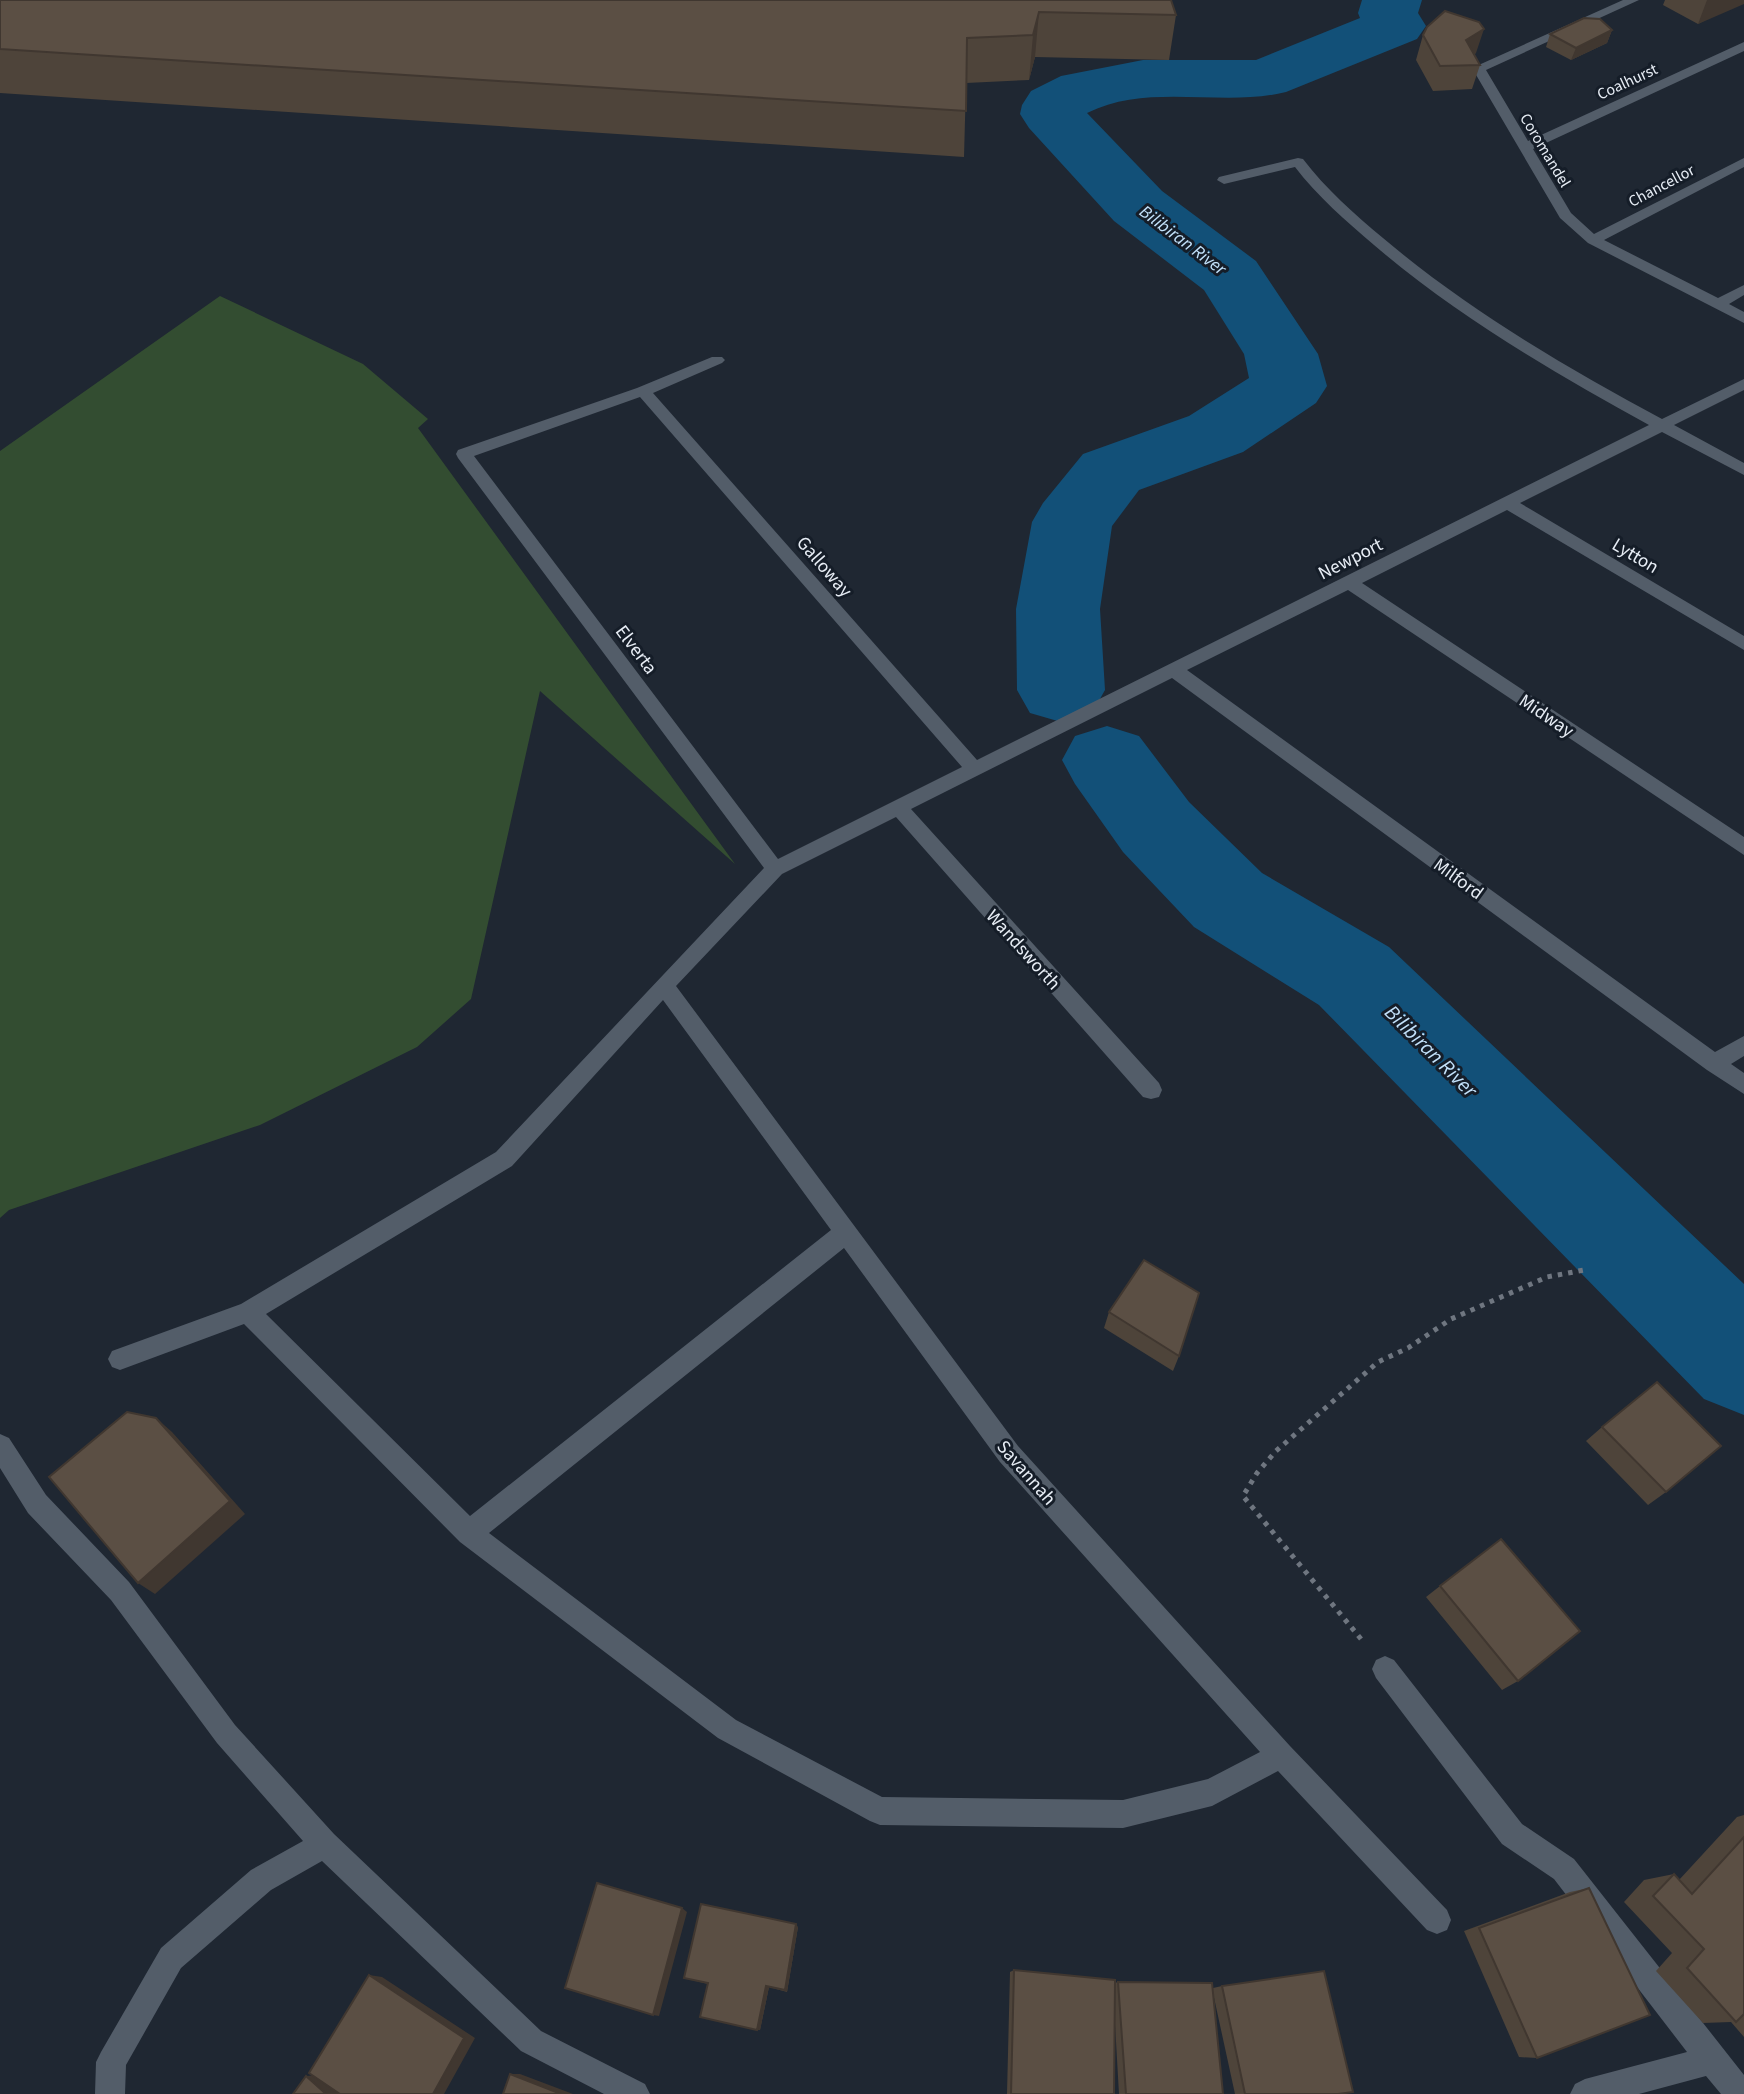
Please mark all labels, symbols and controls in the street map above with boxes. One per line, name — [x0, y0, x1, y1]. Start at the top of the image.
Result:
street label: Coalhurst — [1594, 58, 1662, 105]
street label: Coromandel — [1514, 109, 1576, 192]
street label: Chancellor — [1625, 159, 1699, 212]
water label: Bilibiran River — [1134, 199, 1232, 282]
street label: Galloway — [790, 531, 858, 604]
street label: Newport — [1314, 531, 1388, 587]
street label: Lytton — [1607, 532, 1664, 581]
street label: Elverta — [608, 620, 663, 680]
street label: Midway — [1513, 688, 1579, 745]
street label: Milford — [1428, 852, 1489, 907]
street label: Wandsworth — [979, 904, 1066, 996]
water label: Bilibiran River — [1378, 998, 1485, 1105]
street label: Savannah — [990, 1435, 1062, 1511]

